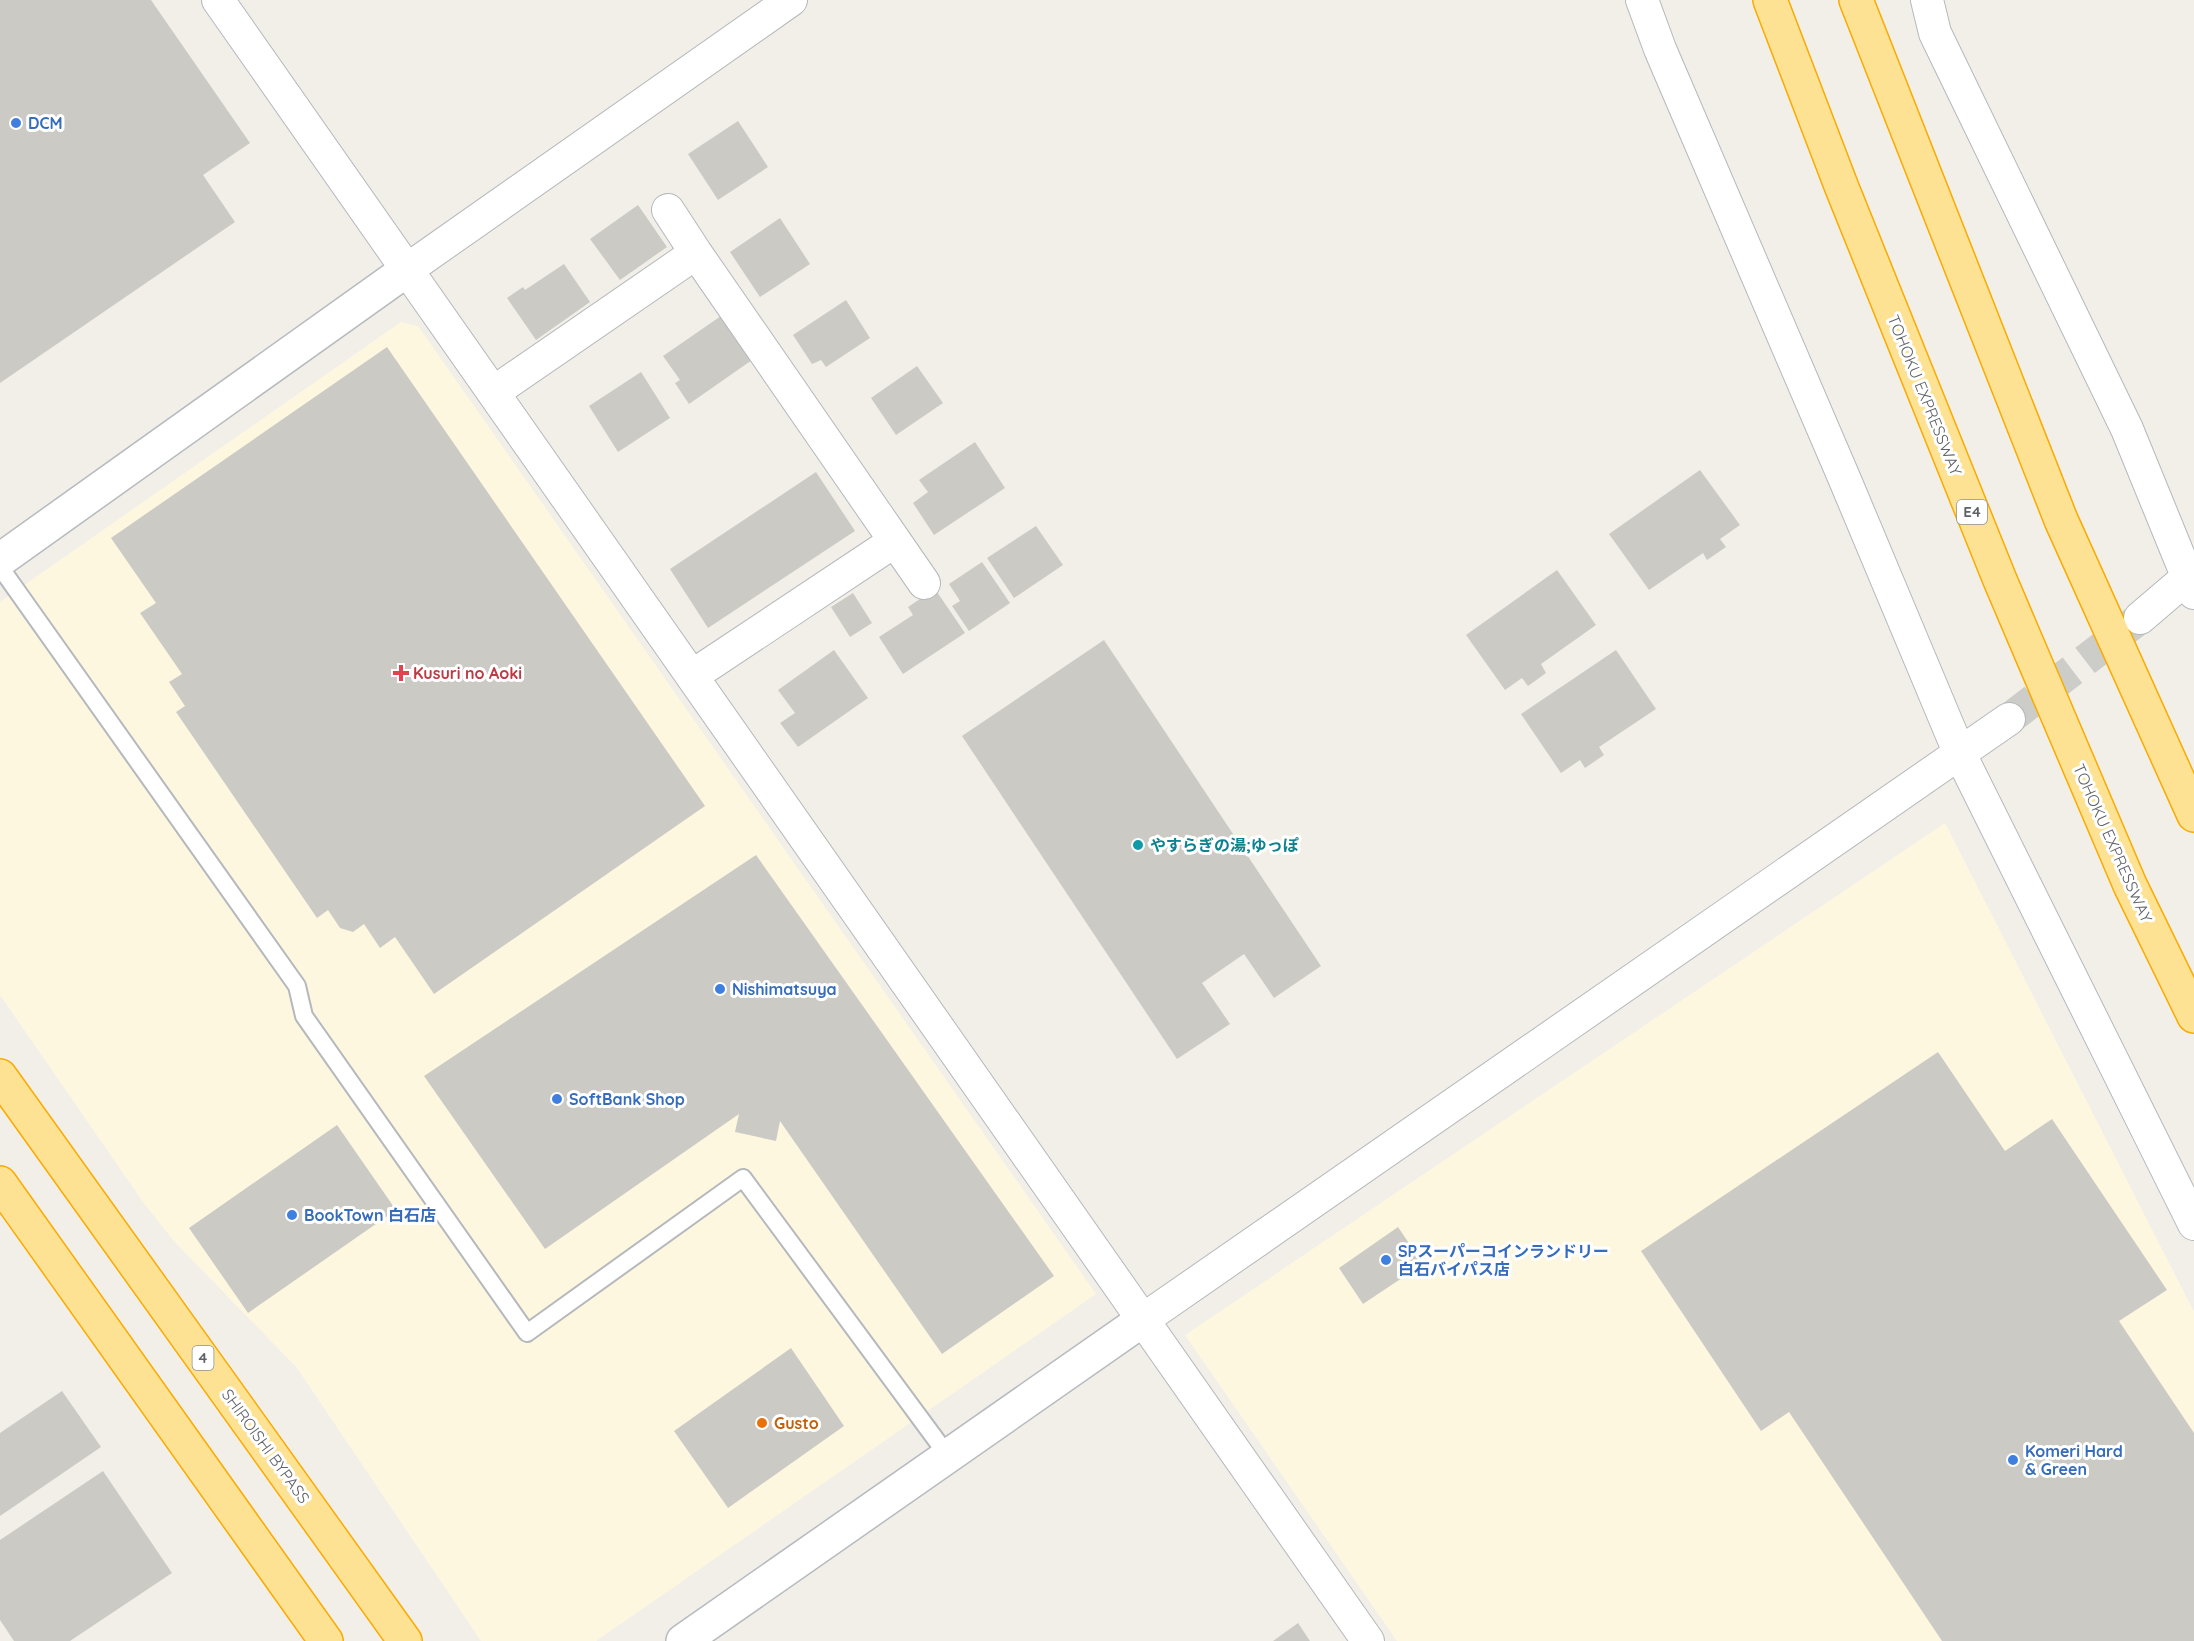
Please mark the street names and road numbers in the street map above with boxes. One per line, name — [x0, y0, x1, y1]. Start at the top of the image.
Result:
street label: TOHOKU EXPRESSWAY — [1884, 312, 1966, 478]
road number: E4 — [1957, 500, 1987, 524]
street label: TOHOKU EXPRESSWAY — [2069, 761, 2157, 925]
road number: 4 — [192, 1346, 214, 1370]
street label: SHIROISHI BYPASS — [218, 1385, 314, 1507]

